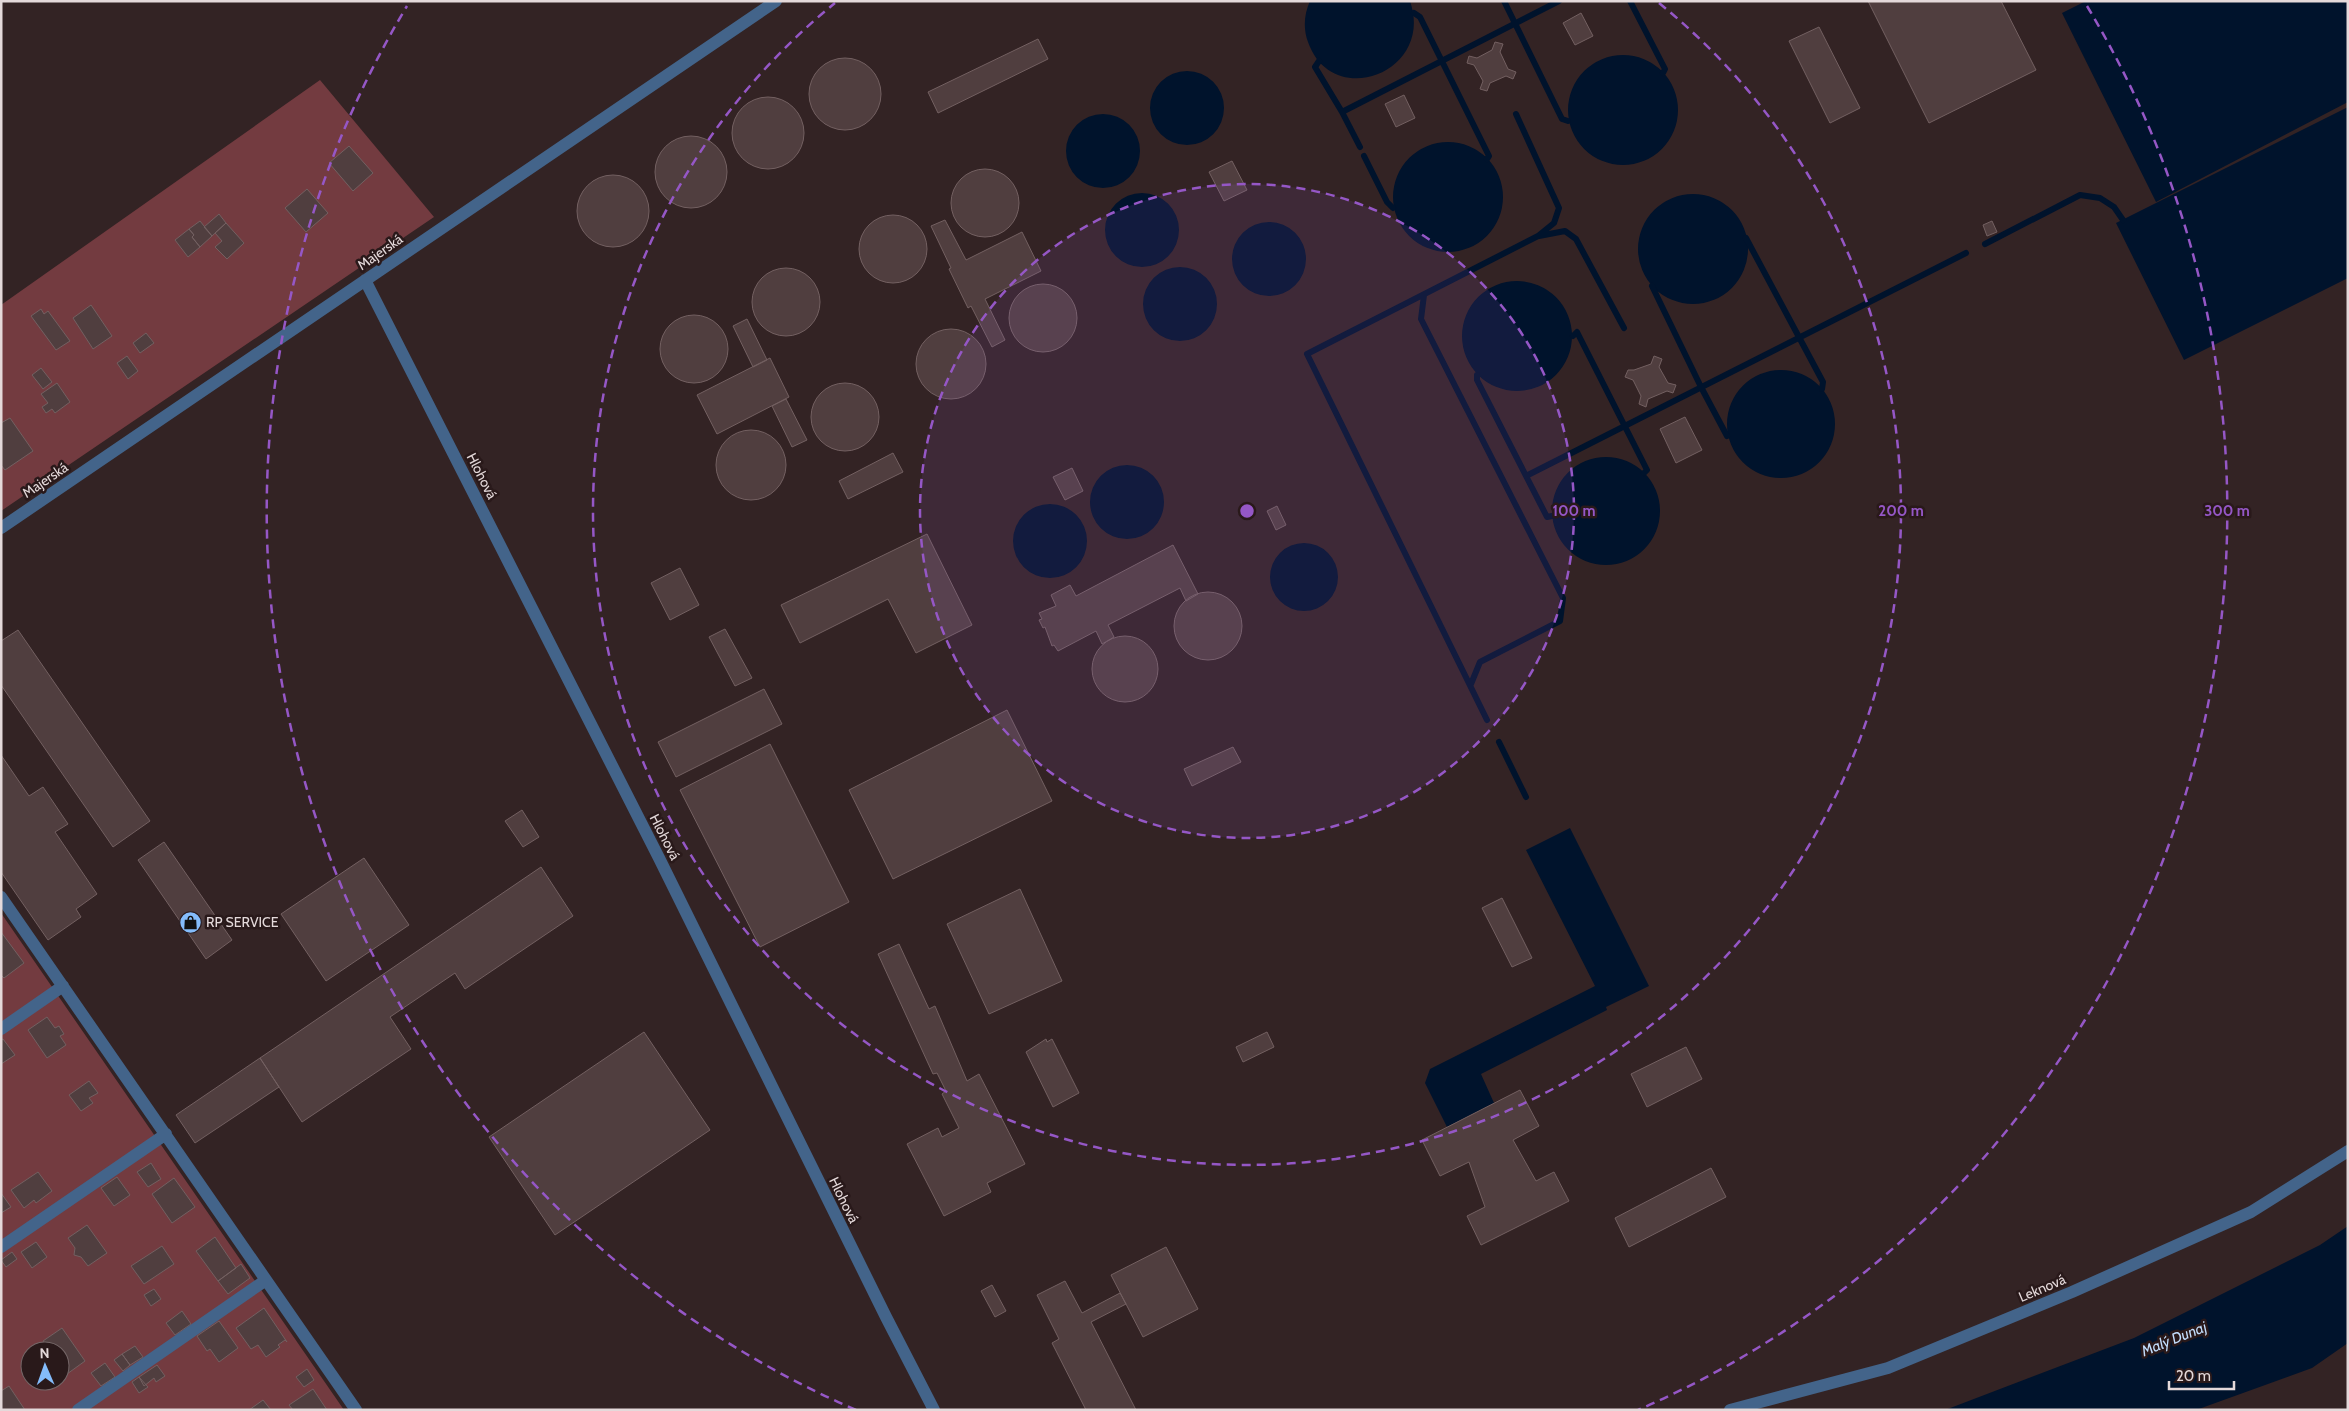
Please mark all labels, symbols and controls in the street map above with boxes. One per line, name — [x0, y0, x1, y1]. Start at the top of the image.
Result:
street label: Majerská — [354, 230, 406, 274]
street label: Hlohová — [463, 450, 501, 502]
street label: Majerská — [19, 458, 72, 502]
centre of rings — [1238, 502, 1256, 520]
text: 100 m — [1552, 502, 1596, 520]
text: 200 m — [1878, 502, 1924, 520]
text: 300 m — [2204, 502, 2250, 520]
street label: Hlohová — [646, 811, 684, 863]
shop icon: RP SERVICE — [178, 910, 202, 934]
place label: RP SERVICE — [206, 913, 279, 931]
street label: Hlohová — [825, 1174, 863, 1226]
street label: Leknová — [2016, 1270, 2068, 1306]
water label: Malý Dunaj — [2138, 1317, 2210, 1361]
north arrow — [20, 1341, 70, 1391]
text: N — [39, 1344, 50, 1362]
scale bar — [2169, 1358, 2234, 1390]
text: 20 m — [2176, 1367, 2211, 1385]

